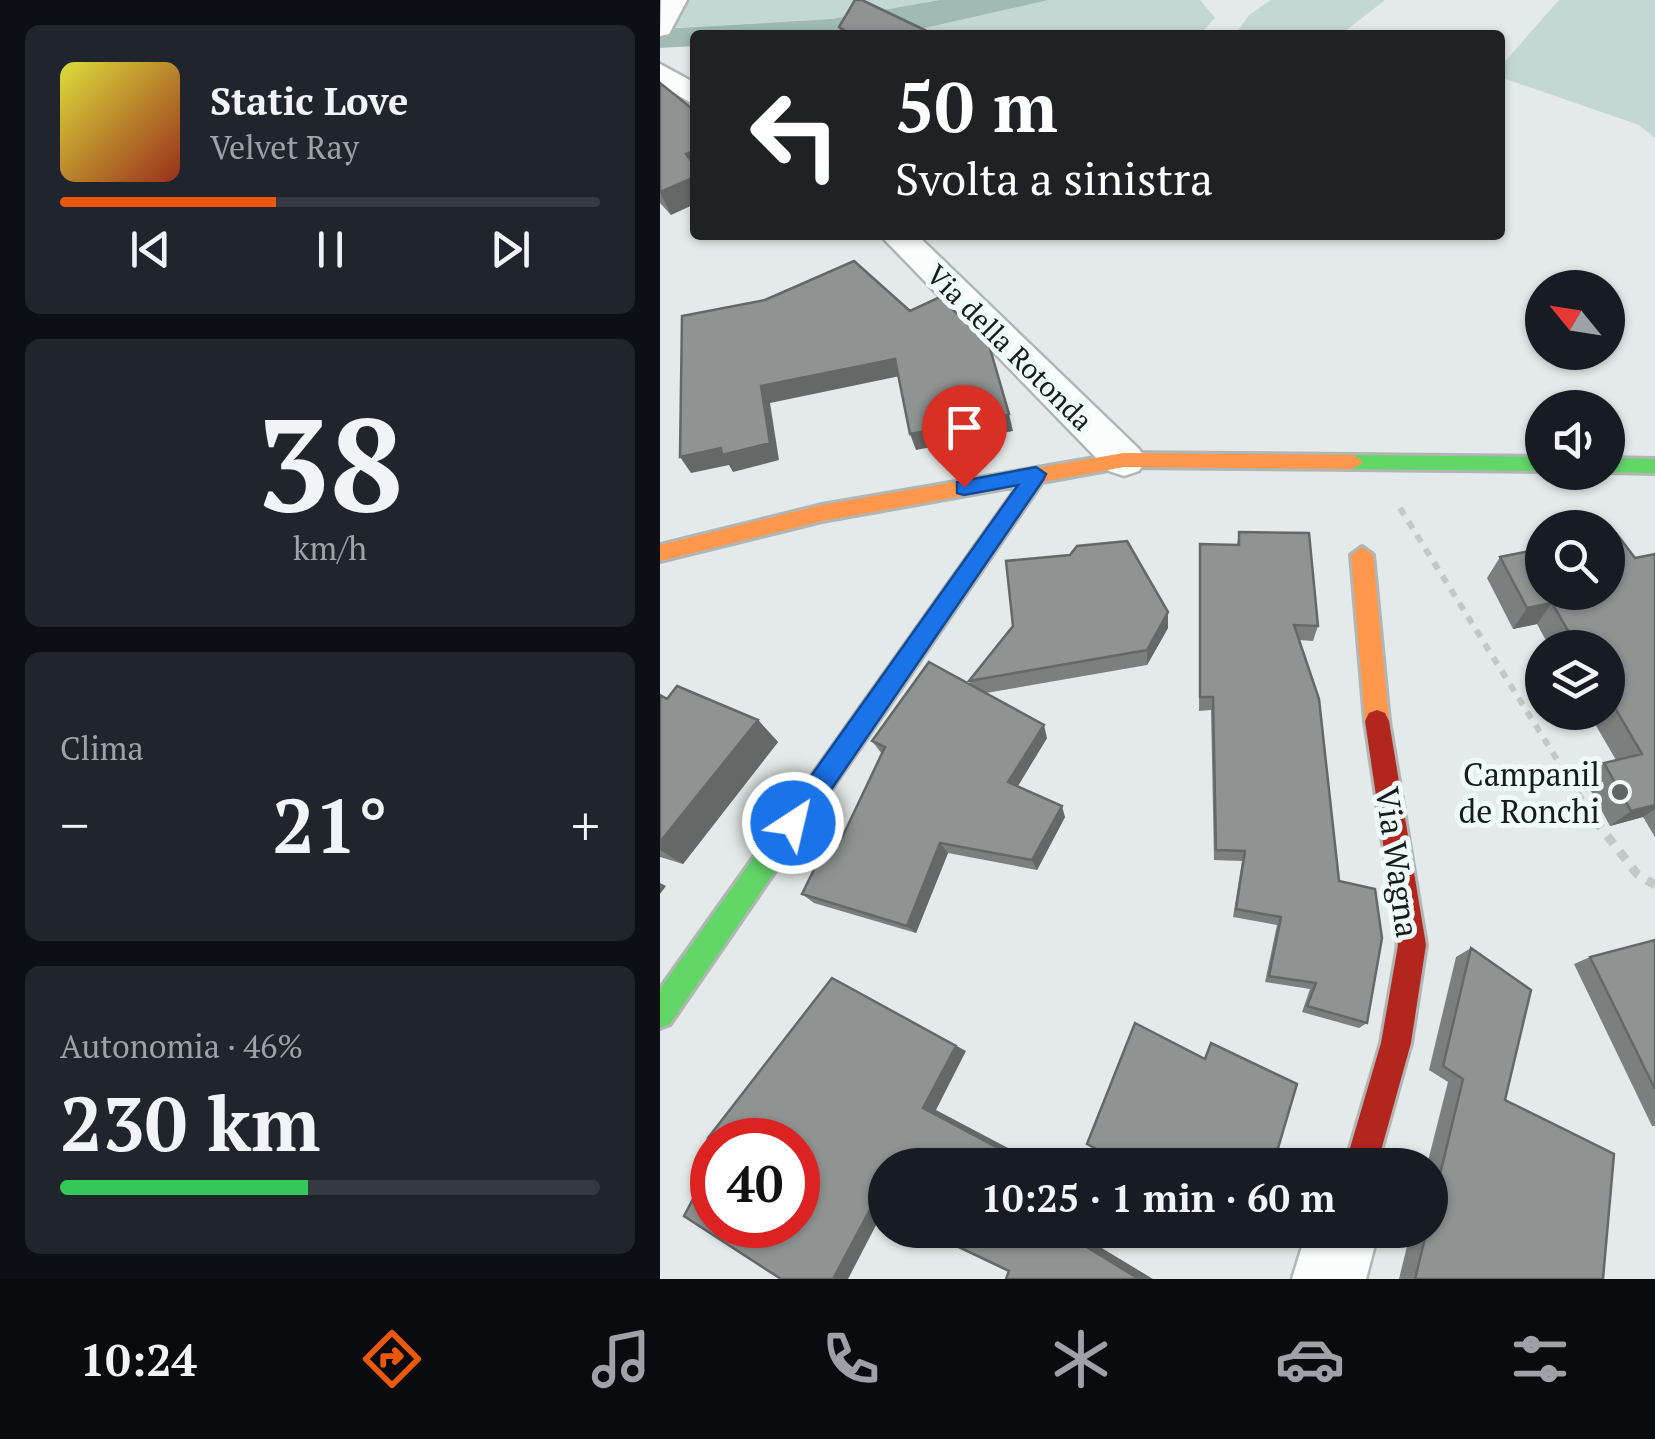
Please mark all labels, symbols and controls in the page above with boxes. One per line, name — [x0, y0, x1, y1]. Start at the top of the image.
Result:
text: 50 m — [895, 59, 1058, 152]
icon: left — [730, 70, 860, 200]
text: Static Love — [210, 76, 408, 126]
text: Velvet Ray — [210, 126, 359, 168]
text: Svolta a sinistra — [895, 148, 1213, 208]
icon: previous — [123, 222, 178, 277]
icon: pause — [303, 222, 358, 277]
icon: next — [483, 222, 538, 277]
street label: Via della Rotonda — [919, 256, 1101, 438]
north arrow — [1525, 270, 1625, 370]
map controls — [1525, 270, 1625, 730]
text: 38 — [257, 376, 403, 548]
pin — [922, 385, 1007, 488]
button: sound — [1525, 390, 1625, 490]
icon: arrive — [937, 400, 992, 455]
button: search — [1525, 510, 1625, 610]
text: km/h — [293, 527, 367, 569]
button: layers — [1525, 630, 1625, 730]
text: Clima — [60, 727, 144, 769]
place label: Campanil de Ronchi — [1459, 753, 1600, 832]
position arrow — [741, 771, 845, 875]
text: 21° — [272, 775, 388, 874]
marker: Campanil de Ronchi — [1609, 781, 1631, 803]
street label: Via Wagna — [1367, 784, 1429, 940]
text: − — [60, 788, 89, 861]
text: + — [571, 788, 600, 861]
text: Autonomia · 46% — [60, 1025, 303, 1067]
text: 230 km — [60, 1073, 320, 1172]
speed limit sign: 40 — [690, 1118, 820, 1248]
text: 10:25 · 1 min · 60 m — [981, 1173, 1335, 1223]
icon: directions — [357, 1324, 427, 1394]
icon: music — [586, 1324, 656, 1394]
icon: phone — [816, 1324, 886, 1394]
icon: climate — [1046, 1324, 1116, 1394]
icon: car — [1275, 1324, 1345, 1394]
icon: filters — [1505, 1324, 1575, 1394]
text: 10:24 — [80, 1329, 197, 1389]

